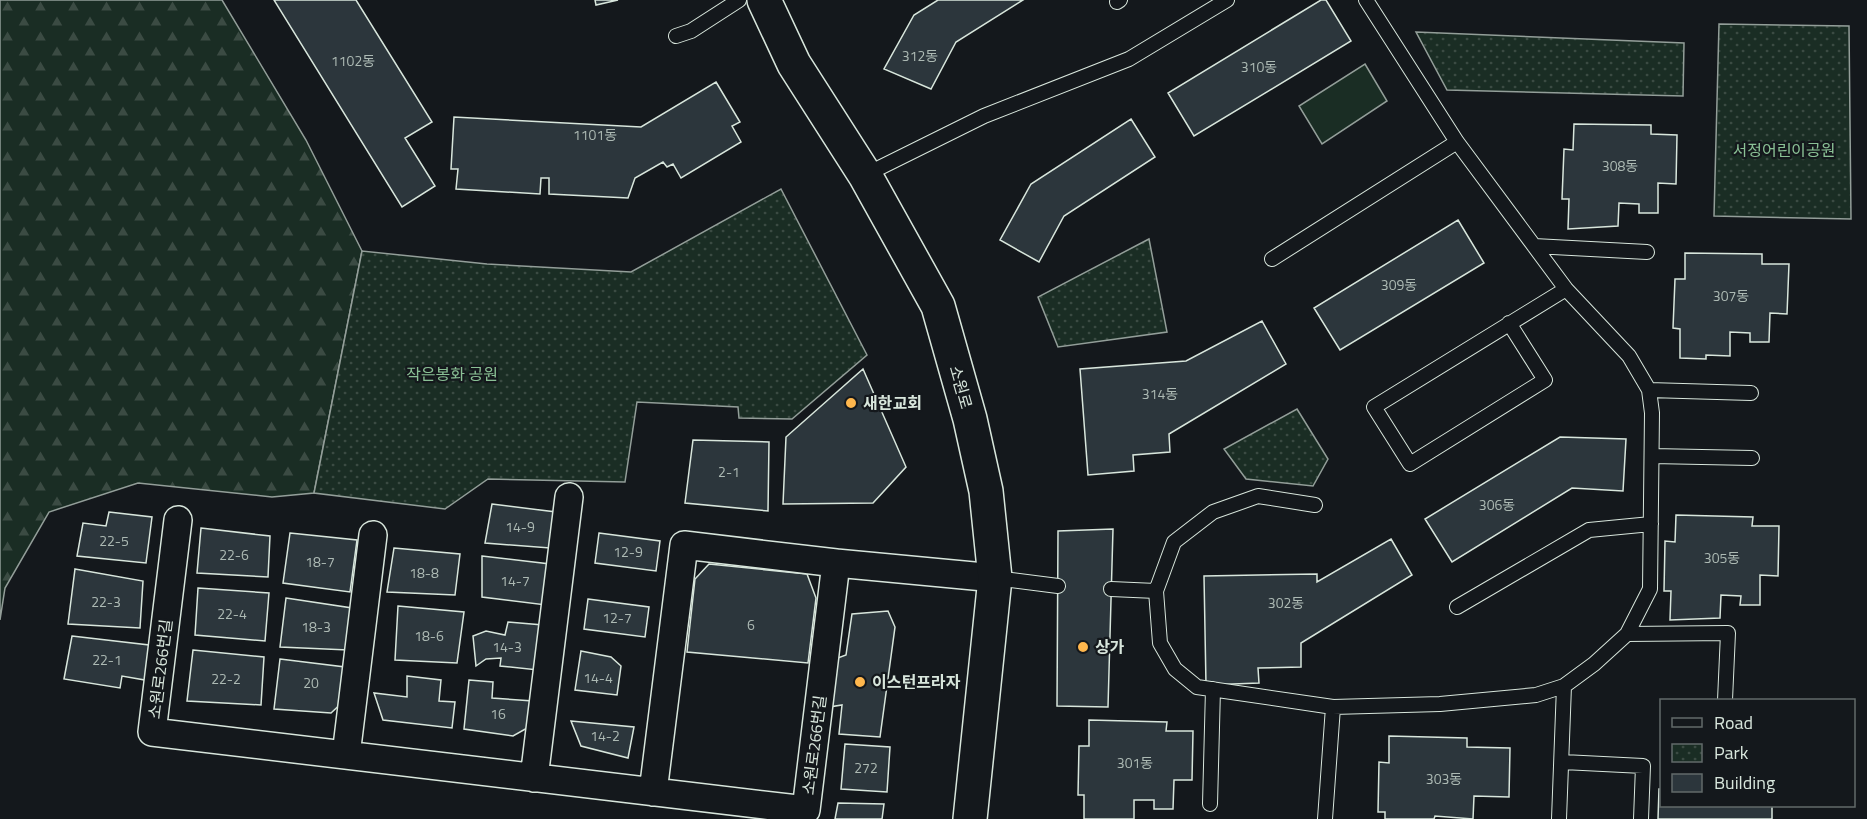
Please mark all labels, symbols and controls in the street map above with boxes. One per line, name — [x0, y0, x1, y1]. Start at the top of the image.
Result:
house number: 312동 — [902, 45, 938, 66]
house number: 1102동 — [331, 50, 375, 71]
house number: 310동 — [1241, 56, 1277, 77]
house number: 1101동 — [573, 124, 617, 145]
park label: 서정어린이공원 — [1732, 138, 1836, 162]
house number: 308동 — [1602, 155, 1638, 176]
house number: 309동 — [1381, 274, 1417, 295]
house number: 307동 — [1713, 285, 1749, 306]
park label: 작은봉화 공원 — [406, 362, 498, 386]
street label: 소원로 — [943, 362, 979, 412]
house number: 314동 — [1142, 383, 1178, 404]
place label: 새한교회 — [863, 391, 922, 415]
marker: 새한교회 — [844, 396, 858, 410]
house number: 2-1 — [718, 461, 740, 482]
house number: 306동 — [1479, 494, 1515, 515]
house number: 14-9 — [505, 516, 535, 537]
house number: 22-5 — [99, 530, 129, 551]
house number: 12-9 — [613, 541, 643, 562]
house number: 22-6 — [219, 544, 249, 565]
house number: 305동 — [1704, 547, 1740, 568]
house number: 18-7 — [305, 551, 335, 572]
house number: 18-8 — [409, 562, 439, 583]
house number: 14-7 — [500, 570, 530, 591]
house number: 22-3 — [91, 591, 121, 612]
house number: 302동 — [1268, 592, 1304, 613]
house number: 22-4 — [217, 603, 247, 624]
house number: 12-7 — [602, 607, 632, 628]
house number: 6 — [747, 614, 755, 635]
house number: 18-3 — [301, 616, 331, 637]
street label: 소원로266번길 — [142, 618, 178, 720]
house number: 18-6 — [414, 625, 444, 646]
place label: 상가 — [1095, 635, 1125, 659]
house number: 14-3 — [492, 636, 522, 657]
marker: 상가 — [1076, 640, 1090, 654]
house number: 22-1 — [92, 649, 122, 670]
house number: 14-4 — [583, 667, 613, 688]
house number: 22-2 — [211, 668, 241, 689]
place label: 이스턴프라자 — [872, 670, 961, 694]
house number: 20 — [303, 672, 319, 693]
marker: 이스턴프라자 — [853, 675, 867, 689]
street label: 소원로266번길 — [796, 694, 832, 796]
legend — [1660, 699, 1855, 807]
house number: 16 — [490, 703, 506, 724]
text: Road — [1714, 709, 1753, 736]
house number: 14-2 — [590, 725, 620, 746]
text: Park — [1714, 739, 1749, 766]
house number: 301동 — [1117, 752, 1153, 773]
house number: 272 — [854, 757, 878, 778]
house number: 303동 — [1426, 768, 1462, 789]
text: Building — [1714, 769, 1775, 796]

